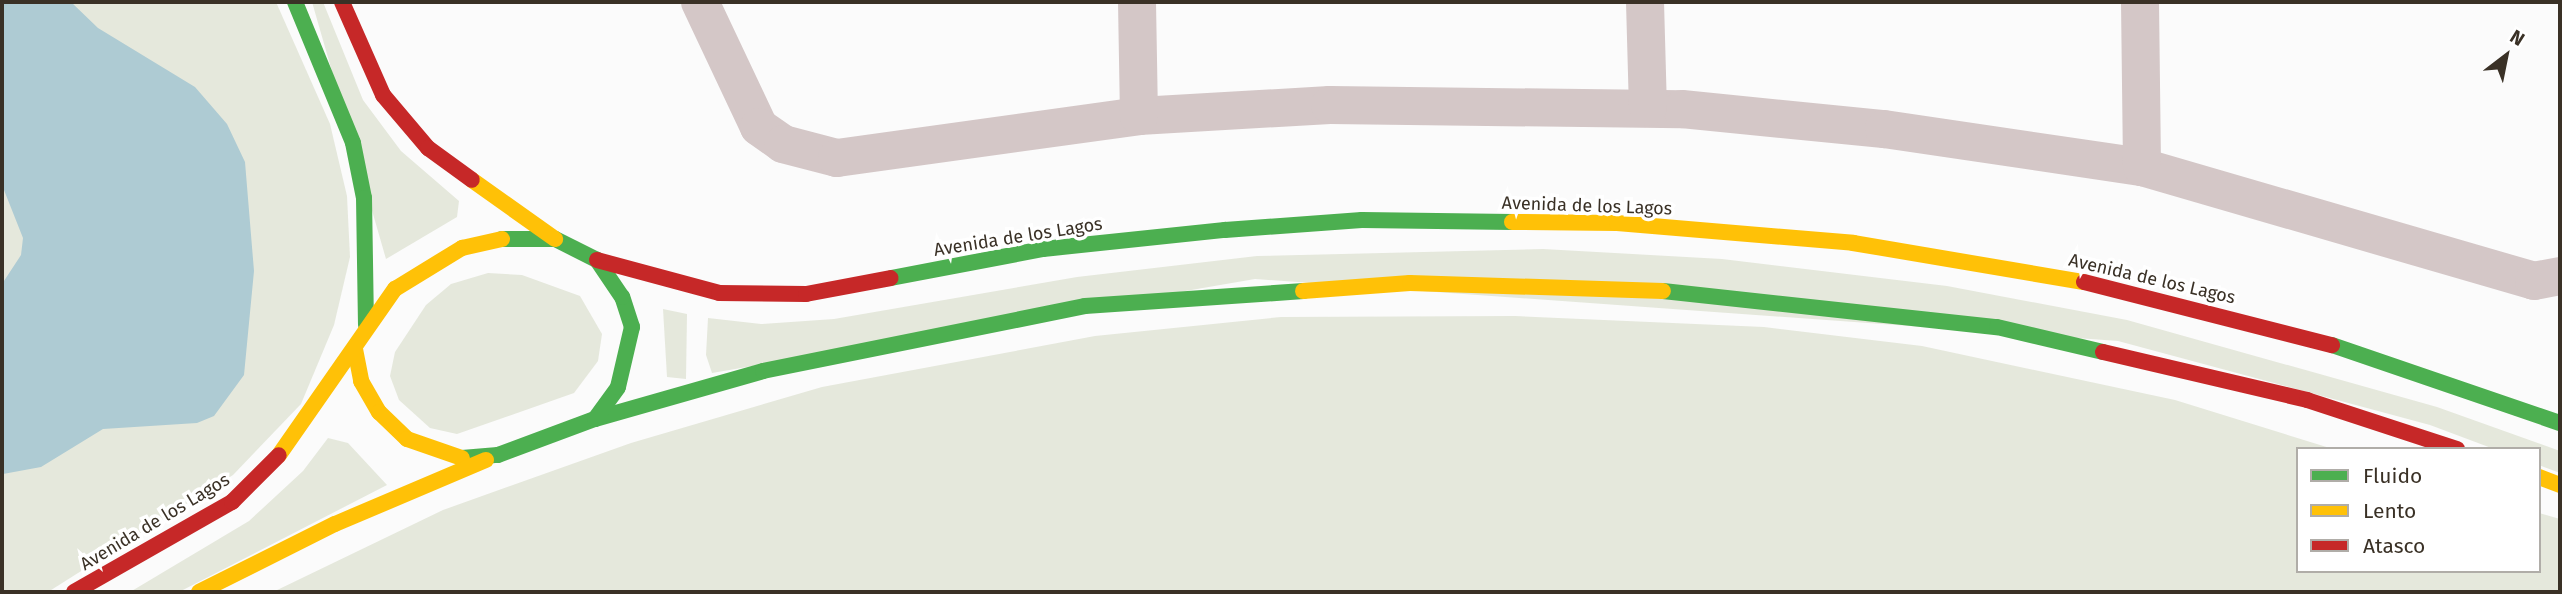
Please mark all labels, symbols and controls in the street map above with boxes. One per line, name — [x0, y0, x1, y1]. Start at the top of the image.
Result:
north arrow — [2471, 21, 2541, 91]
text: N — [2506, 25, 2529, 51]
street label: Avenida de los Lagos — [1501, 192, 1673, 220]
street label: Avenida de los Lagos — [932, 213, 1104, 261]
street label: Avenida de los Lagos — [2067, 249, 2237, 309]
legend — [2296, 447, 2541, 573]
text: Fluido — [2363, 463, 2422, 489]
street label: Avenida de los Lagos — [76, 469, 234, 575]
text: Lento — [2363, 498, 2416, 524]
text: Atasco — [2363, 533, 2425, 559]

